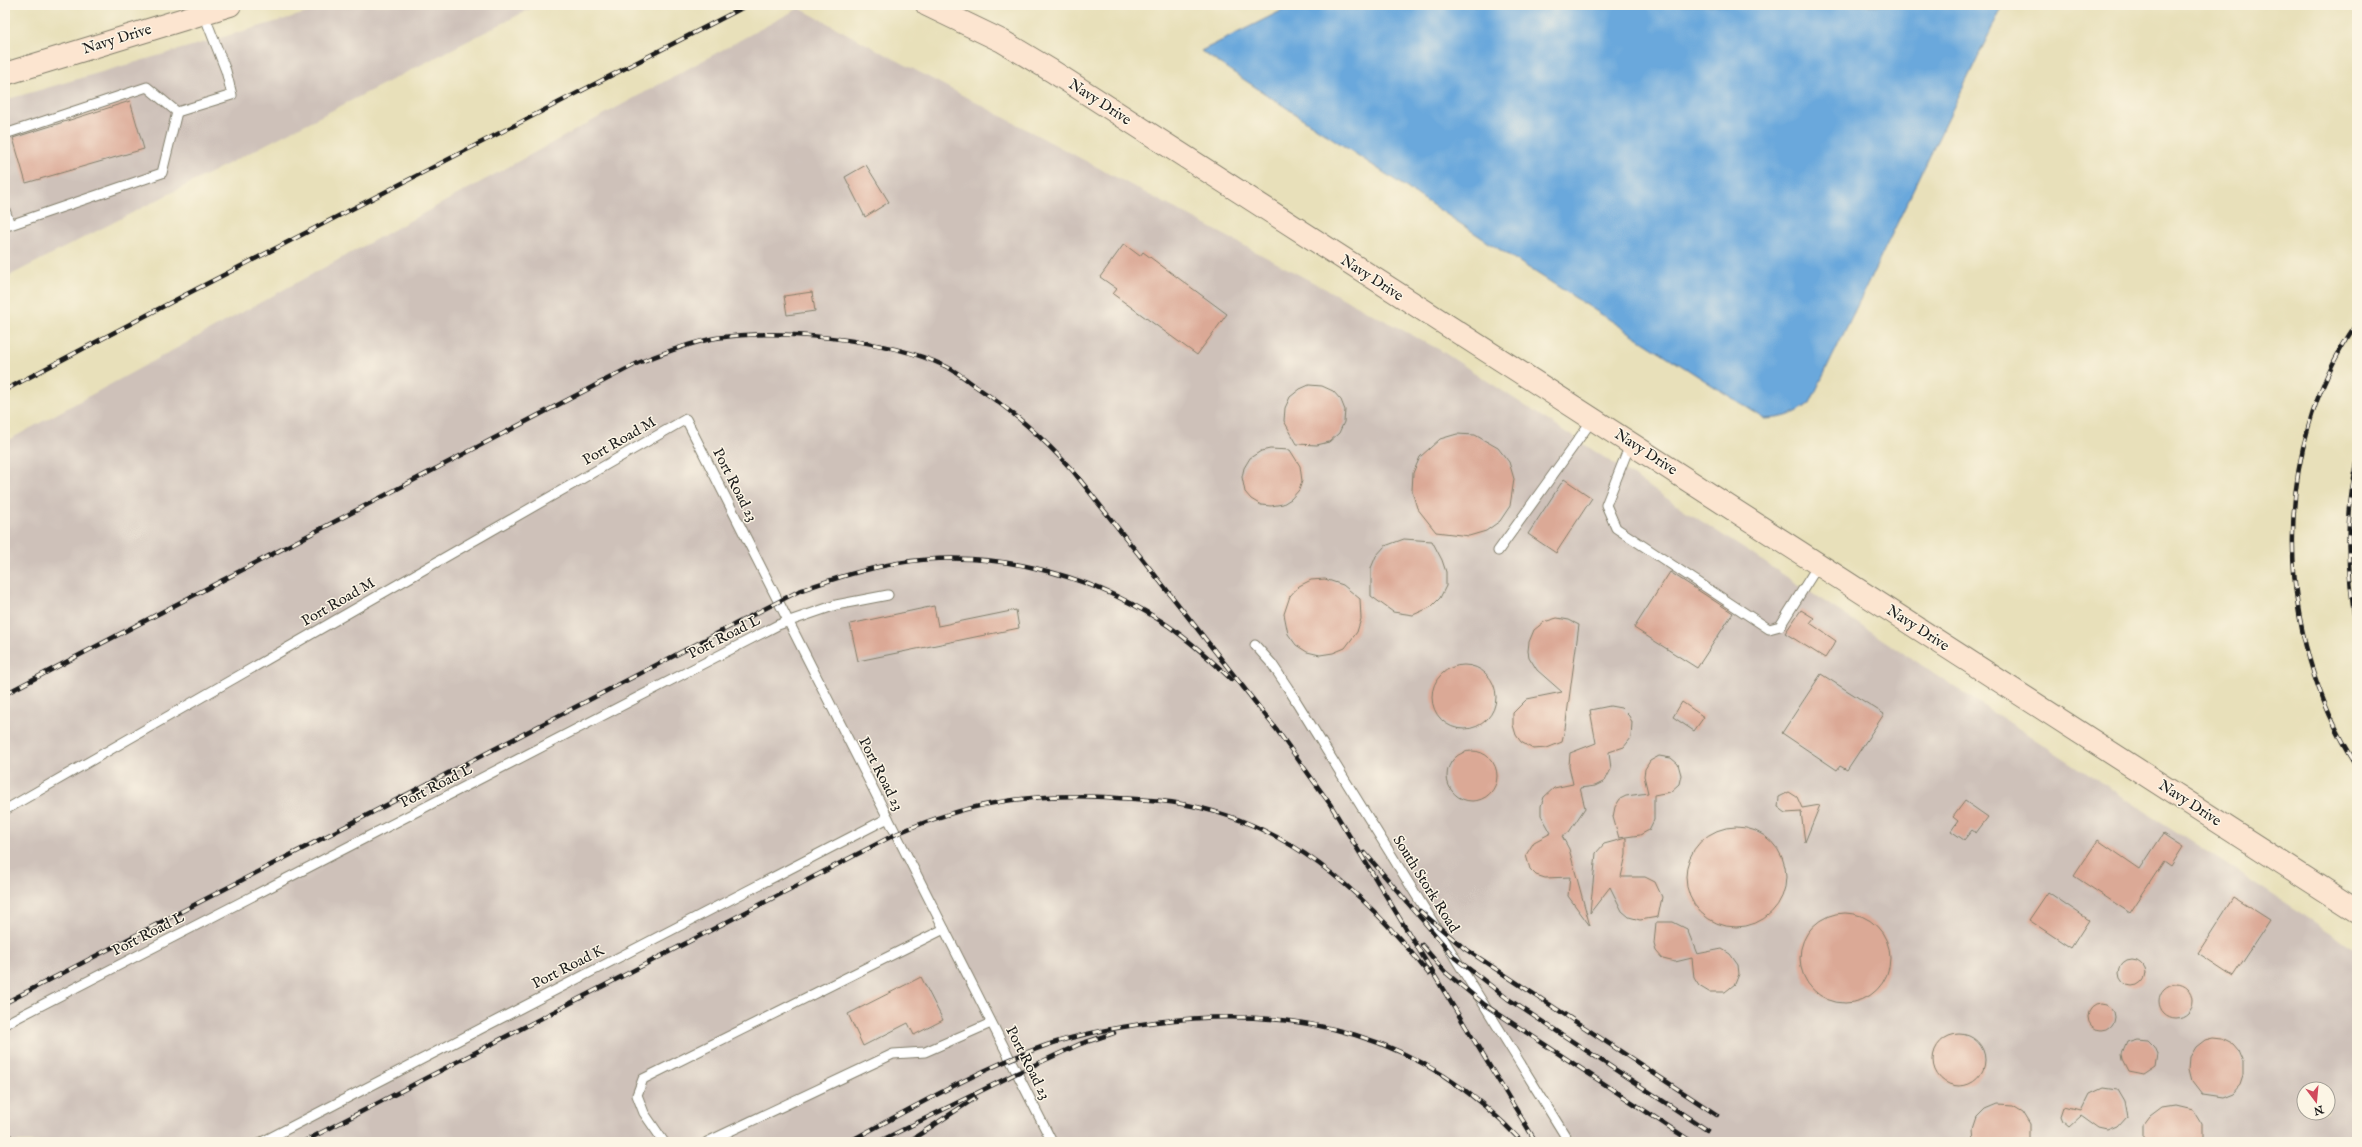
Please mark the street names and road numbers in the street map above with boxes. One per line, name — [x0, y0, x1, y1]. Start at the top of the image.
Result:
street label: Navy Drive — [80, 19, 154, 58]
street label: Navy Drive — [1065, 75, 1135, 129]
street label: Navy Drive — [1337, 251, 1407, 305]
street label: Port Road M — [579, 412, 659, 470]
street label: Navy Drive — [1611, 425, 1681, 479]
street label: Port Road 23 — [708, 445, 762, 525]
street label: Port Road M — [298, 573, 378, 631]
street label: Navy Drive — [1883, 601, 1953, 655]
street label: Port Road L — [685, 611, 763, 663]
street label: Port Road 23 — [854, 734, 908, 814]
street label: Port Road L — [397, 760, 475, 812]
street label: Navy Drive — [2155, 776, 2225, 830]
street label: South Stork Road — [1388, 832, 1464, 937]
street label: Port Road L — [109, 908, 187, 960]
street label: Port Road K — [529, 941, 607, 993]
street label: Port Road 23 — [1001, 1023, 1055, 1103]

